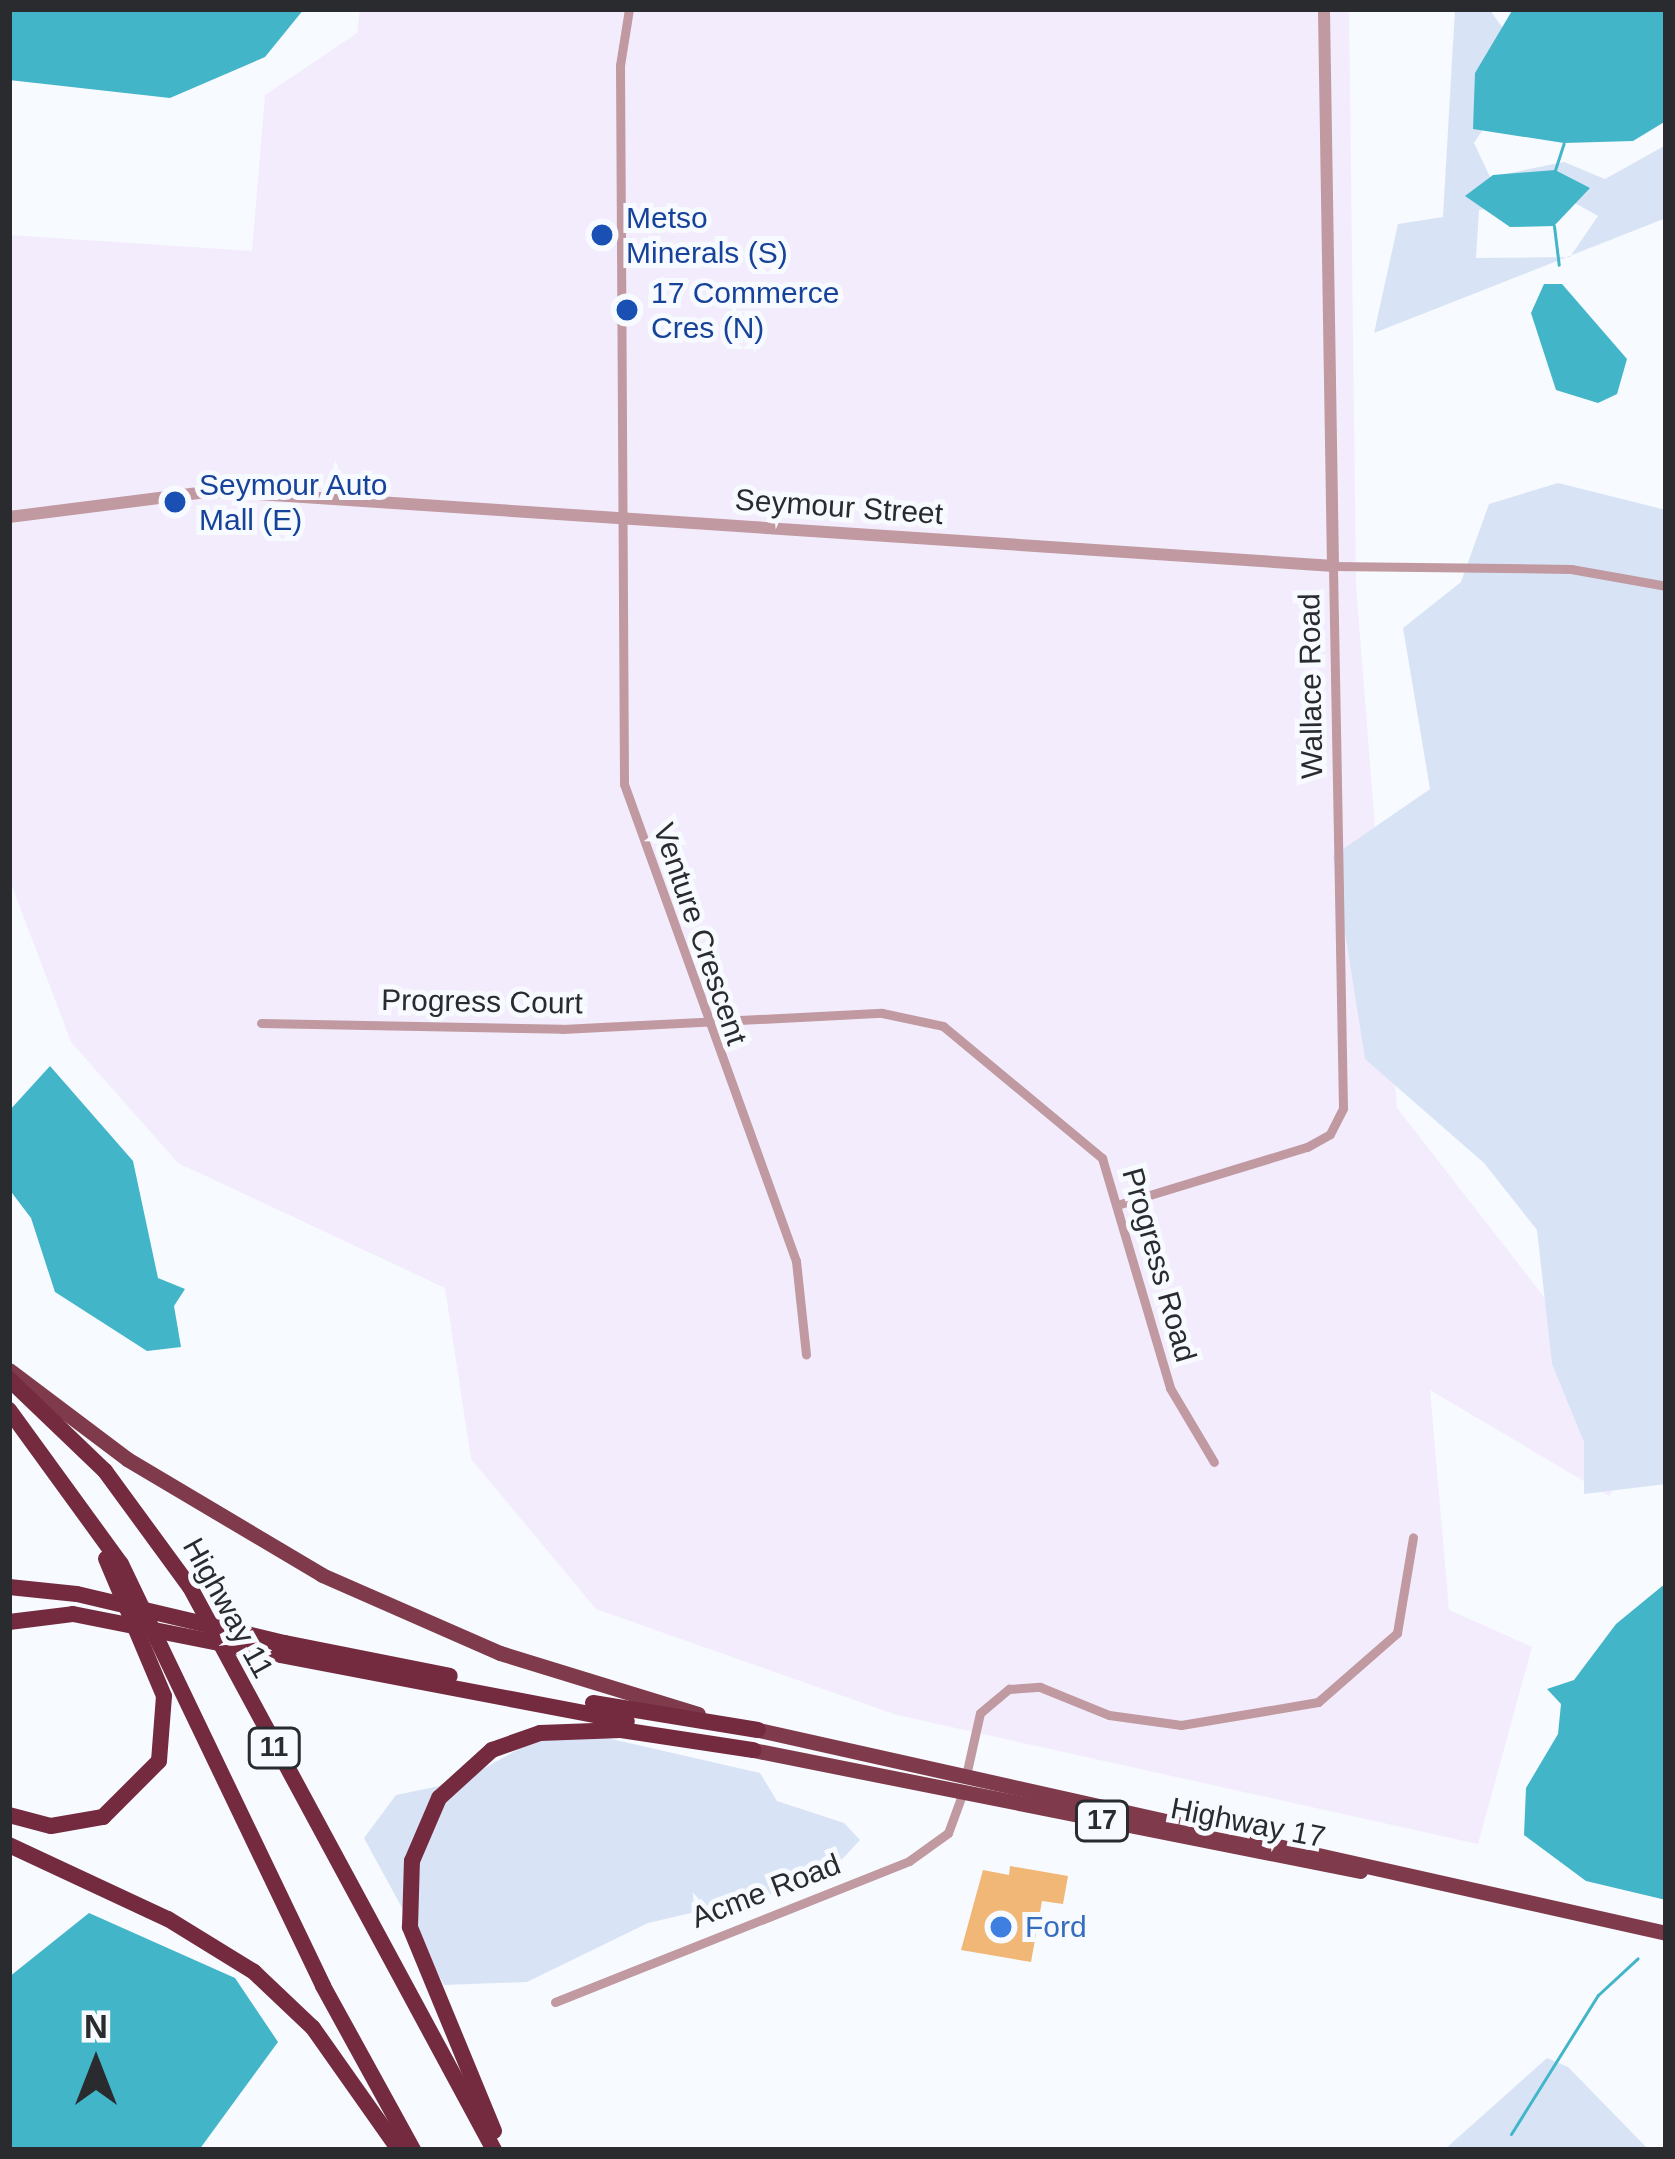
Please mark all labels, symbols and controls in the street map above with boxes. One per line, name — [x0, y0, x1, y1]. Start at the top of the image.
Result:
place label: Metso Minerals (S) — [626, 200, 788, 270]
marker: Metso Minerals (S) — [589, 222, 615, 248]
place label: 17 Commerce Cres (N) — [651, 275, 839, 346]
marker: 17 Commerce Cres (N) — [614, 297, 640, 323]
place label: Seymour Auto Mall (E) — [199, 467, 389, 538]
street label: Seymour Street — [734, 482, 944, 532]
marker: Seymour Auto Mall (E) — [162, 489, 188, 515]
street label: Wallace Road — [1291, 593, 1331, 779]
street label: Venture Crescent — [645, 819, 755, 1049]
street label: Progress Court — [381, 982, 583, 1022]
street label: Progress Road — [1114, 1164, 1204, 1366]
street label: Highway 11 — [175, 1532, 281, 1684]
road number: 11 — [247, 1727, 301, 1769]
street label: Highway 17 — [1168, 1790, 1328, 1856]
road number: 17 — [1072, 1800, 1132, 1842]
street label: Acme Road — [686, 1846, 846, 1936]
place label: Ford — [1025, 1909, 1087, 1945]
marker: Ford — [988, 1914, 1014, 1940]
north arrow — [36, 2003, 156, 2123]
text: N — [84, 2008, 108, 2045]

